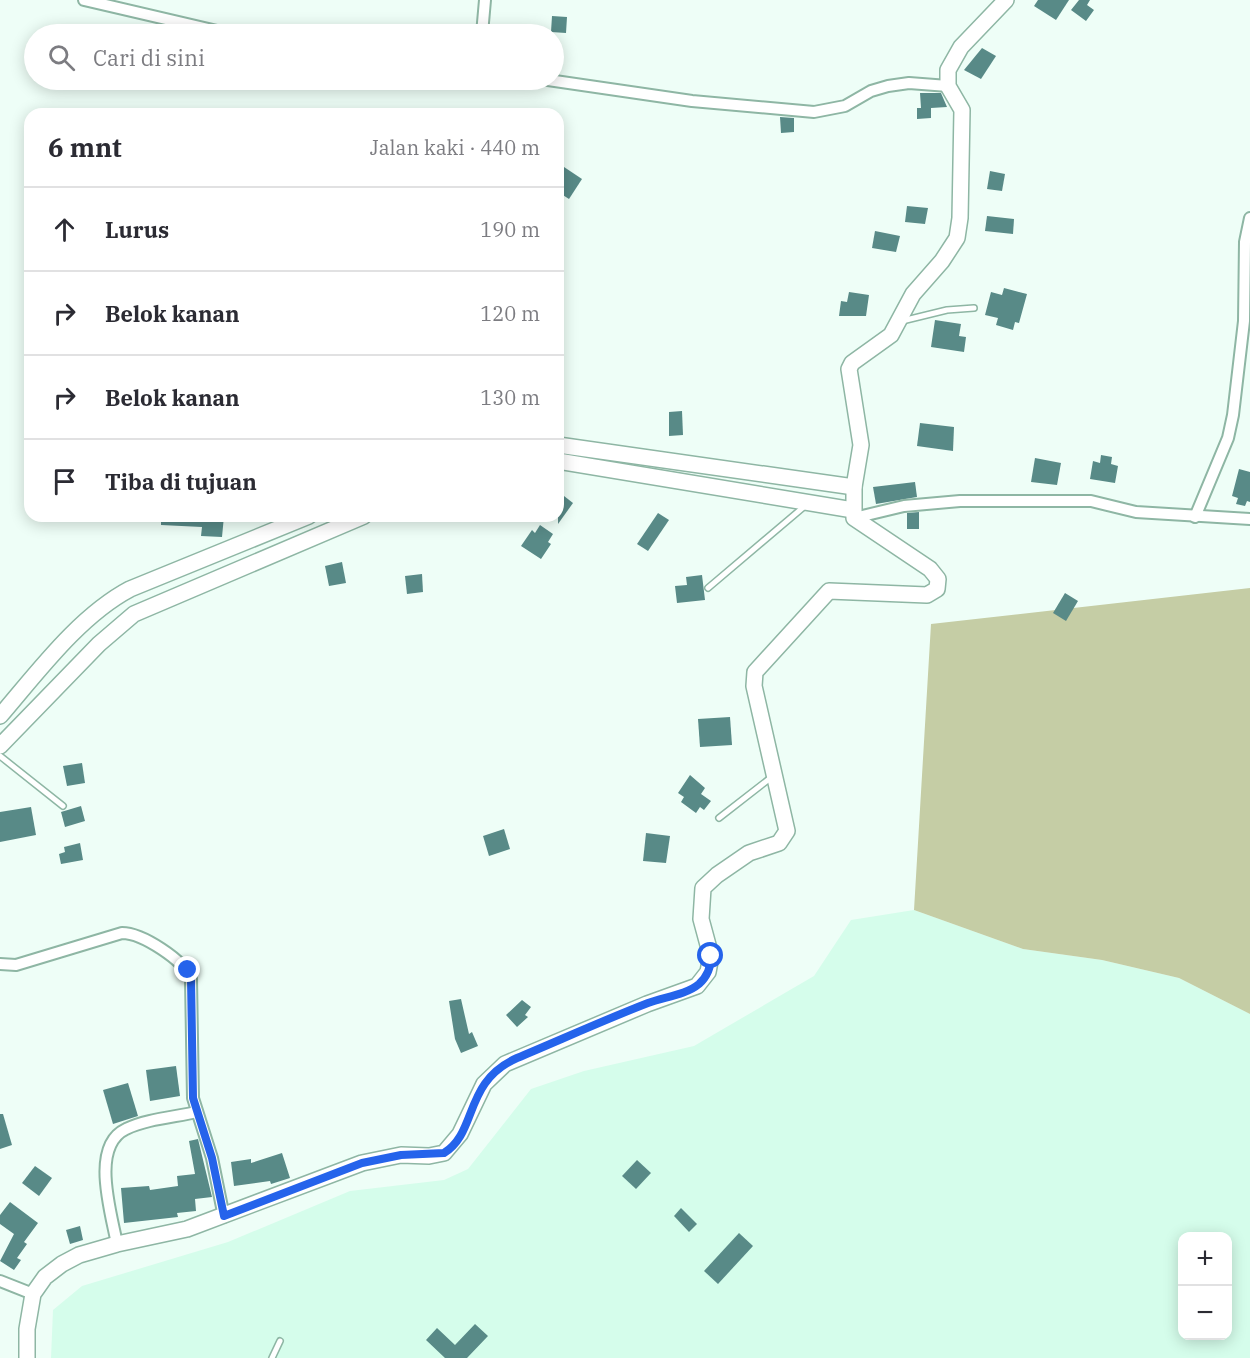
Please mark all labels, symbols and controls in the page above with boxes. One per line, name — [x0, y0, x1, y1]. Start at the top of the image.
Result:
search box — [24, 24, 564, 90]
icon: search — [45, 41, 78, 74]
text: Cari di sini — [93, 43, 205, 72]
text: 6 mnt — [48, 130, 122, 164]
text: Jalan kaki · 440 m — [370, 134, 540, 161]
icon: ahead — [48, 213, 81, 246]
text: Lurus — [105, 215, 169, 244]
text: 190 m — [480, 216, 540, 243]
icon: right — [48, 297, 81, 330]
text: Belok kanan — [105, 299, 240, 328]
text: 120 m — [480, 300, 540, 327]
icon: right — [48, 381, 81, 414]
text: Belok kanan — [105, 383, 240, 412]
text: 130 m — [480, 384, 540, 411]
icon: arrive — [48, 465, 81, 498]
text: Tiba di tujuan — [105, 467, 257, 496]
route start — [697, 942, 723, 968]
route end — [174, 956, 200, 982]
map controls — [1178, 1232, 1232, 1340]
button: + — [1178, 1232, 1232, 1286]
button: − — [1178, 1286, 1232, 1340]

